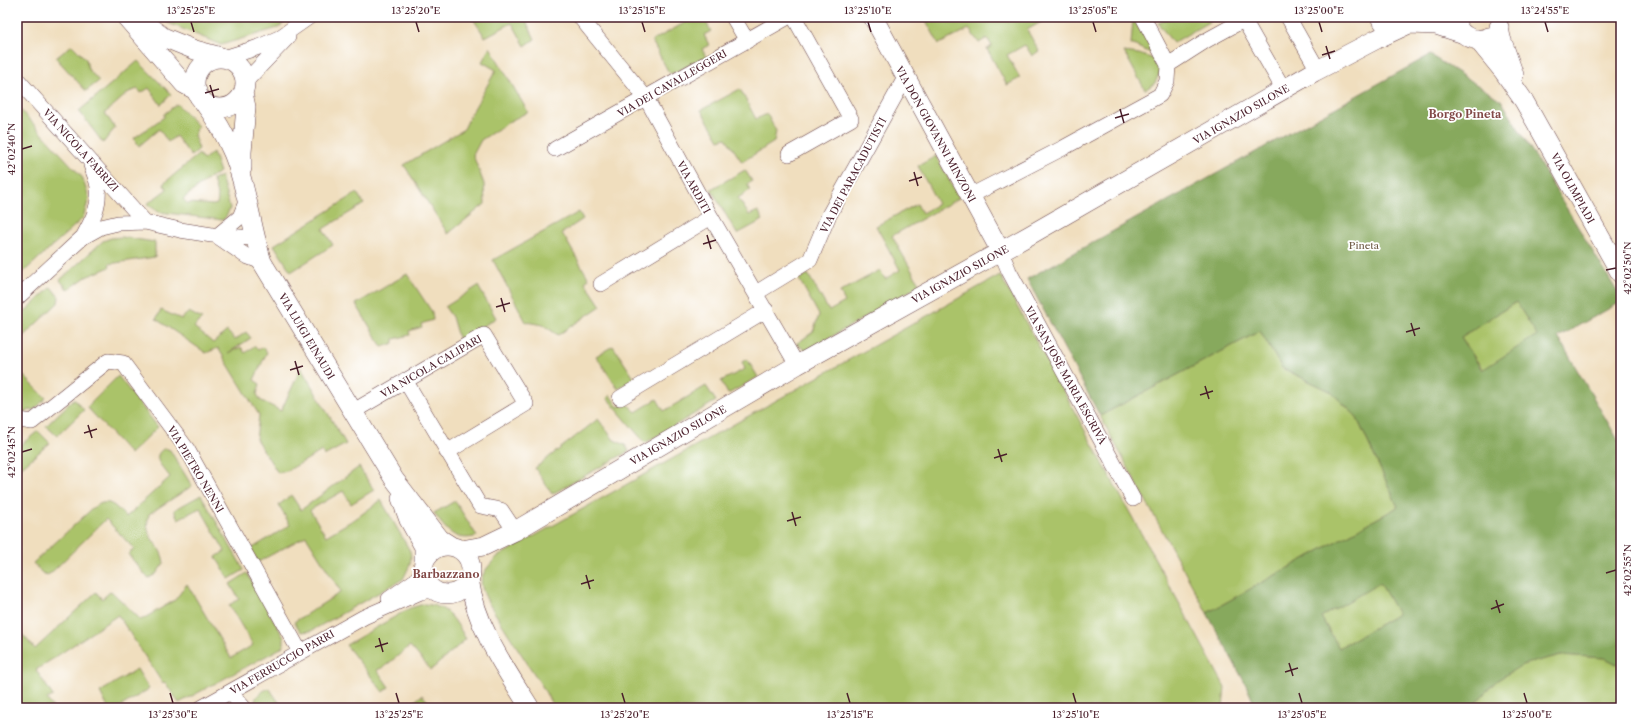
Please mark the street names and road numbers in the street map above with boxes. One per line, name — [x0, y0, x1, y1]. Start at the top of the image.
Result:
street label: VIA DEI CAVALLEGGERI — [614, 47, 729, 121]
street label: VIA DON GIOVANNI MINZONI — [892, 63, 979, 205]
street label: VIA IGNAZIO SILONE — [1190, 81, 1292, 148]
street label: VIA NICOLA FABRIZI — [39, 106, 121, 194]
street label: VIA DEI PARACADUTISTI — [817, 115, 890, 236]
street label: VIA OLIMPIADI — [1547, 150, 1597, 226]
street label: VIA ARDITI — [673, 158, 713, 216]
street label: VIA IGNAZIO SILONE — [909, 242, 1011, 307]
street label: VIA LUIGI EINAUDI — [275, 290, 338, 382]
street label: VIA SAN JOSÈ MARIA ESCRIVÀ — [1022, 303, 1109, 447]
street label: VIA NICOLA CALIPARI — [377, 332, 484, 401]
street label: VIA IGNAZIO SILONE — [627, 402, 729, 469]
street label: VIA PIETRO NENNI — [164, 423, 227, 515]
street label: VIA FERRUCCIO PARRI — [227, 627, 337, 698]

